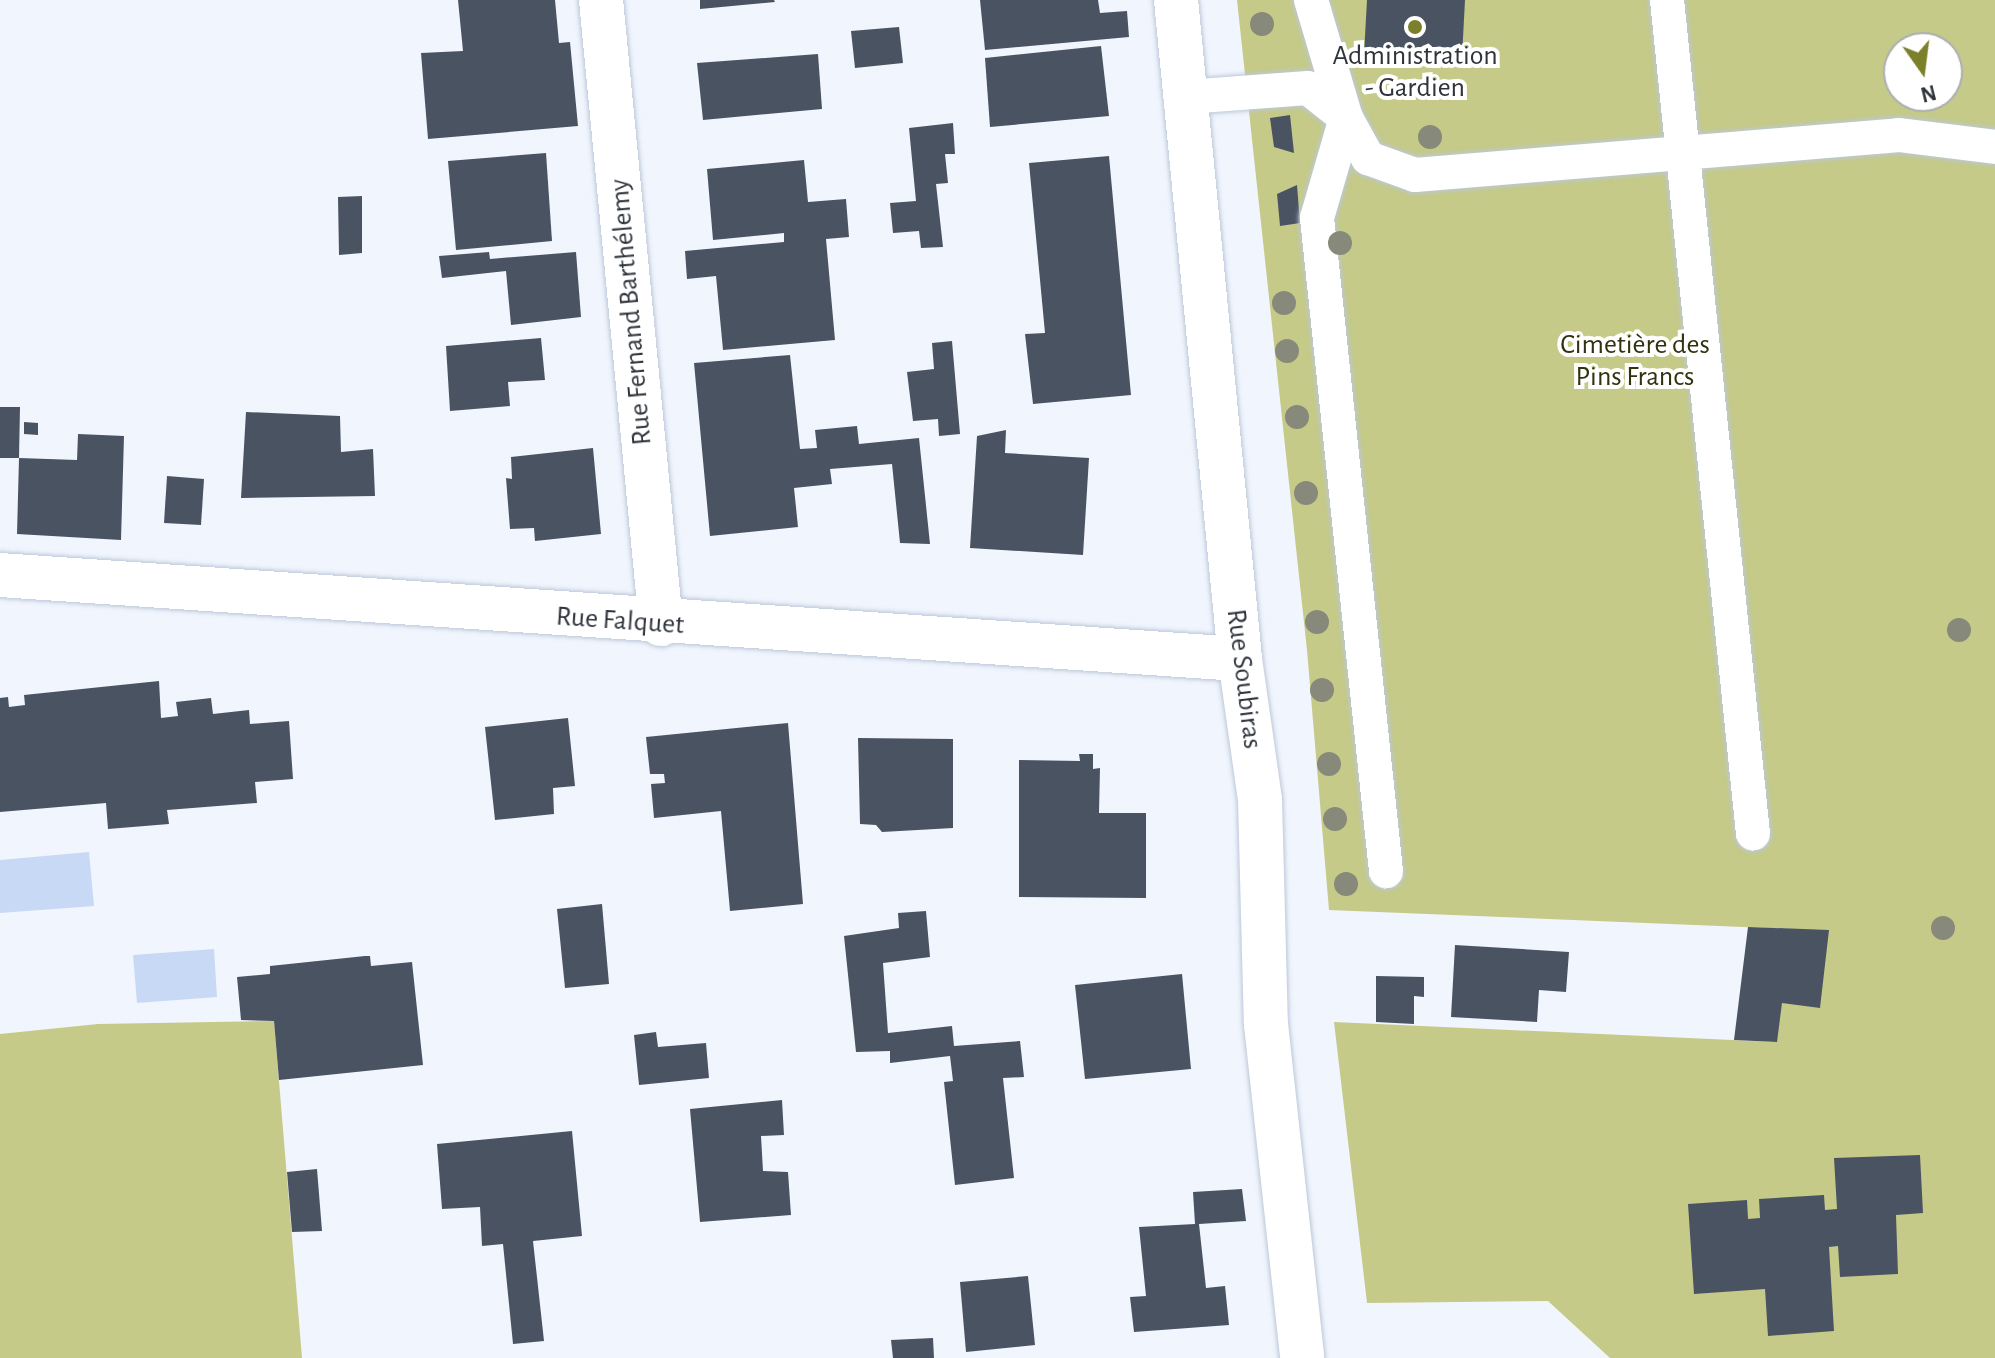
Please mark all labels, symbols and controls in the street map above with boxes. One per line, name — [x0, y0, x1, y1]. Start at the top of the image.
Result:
marker: Administration - Gardien — [1406, 18, 1424, 36]
north arrow — [1883, 32, 1963, 112]
place label: Administration - Gardien — [1332, 39, 1498, 105]
text: N — [1918, 81, 1938, 106]
street label: Rue Fernand Barthélemy — [603, 177, 659, 447]
park label: Cimetière des Pins Francs — [1560, 328, 1710, 394]
street label: Rue Falquet — [555, 600, 685, 642]
street label: Rue Soubiras — [1219, 607, 1269, 751]

